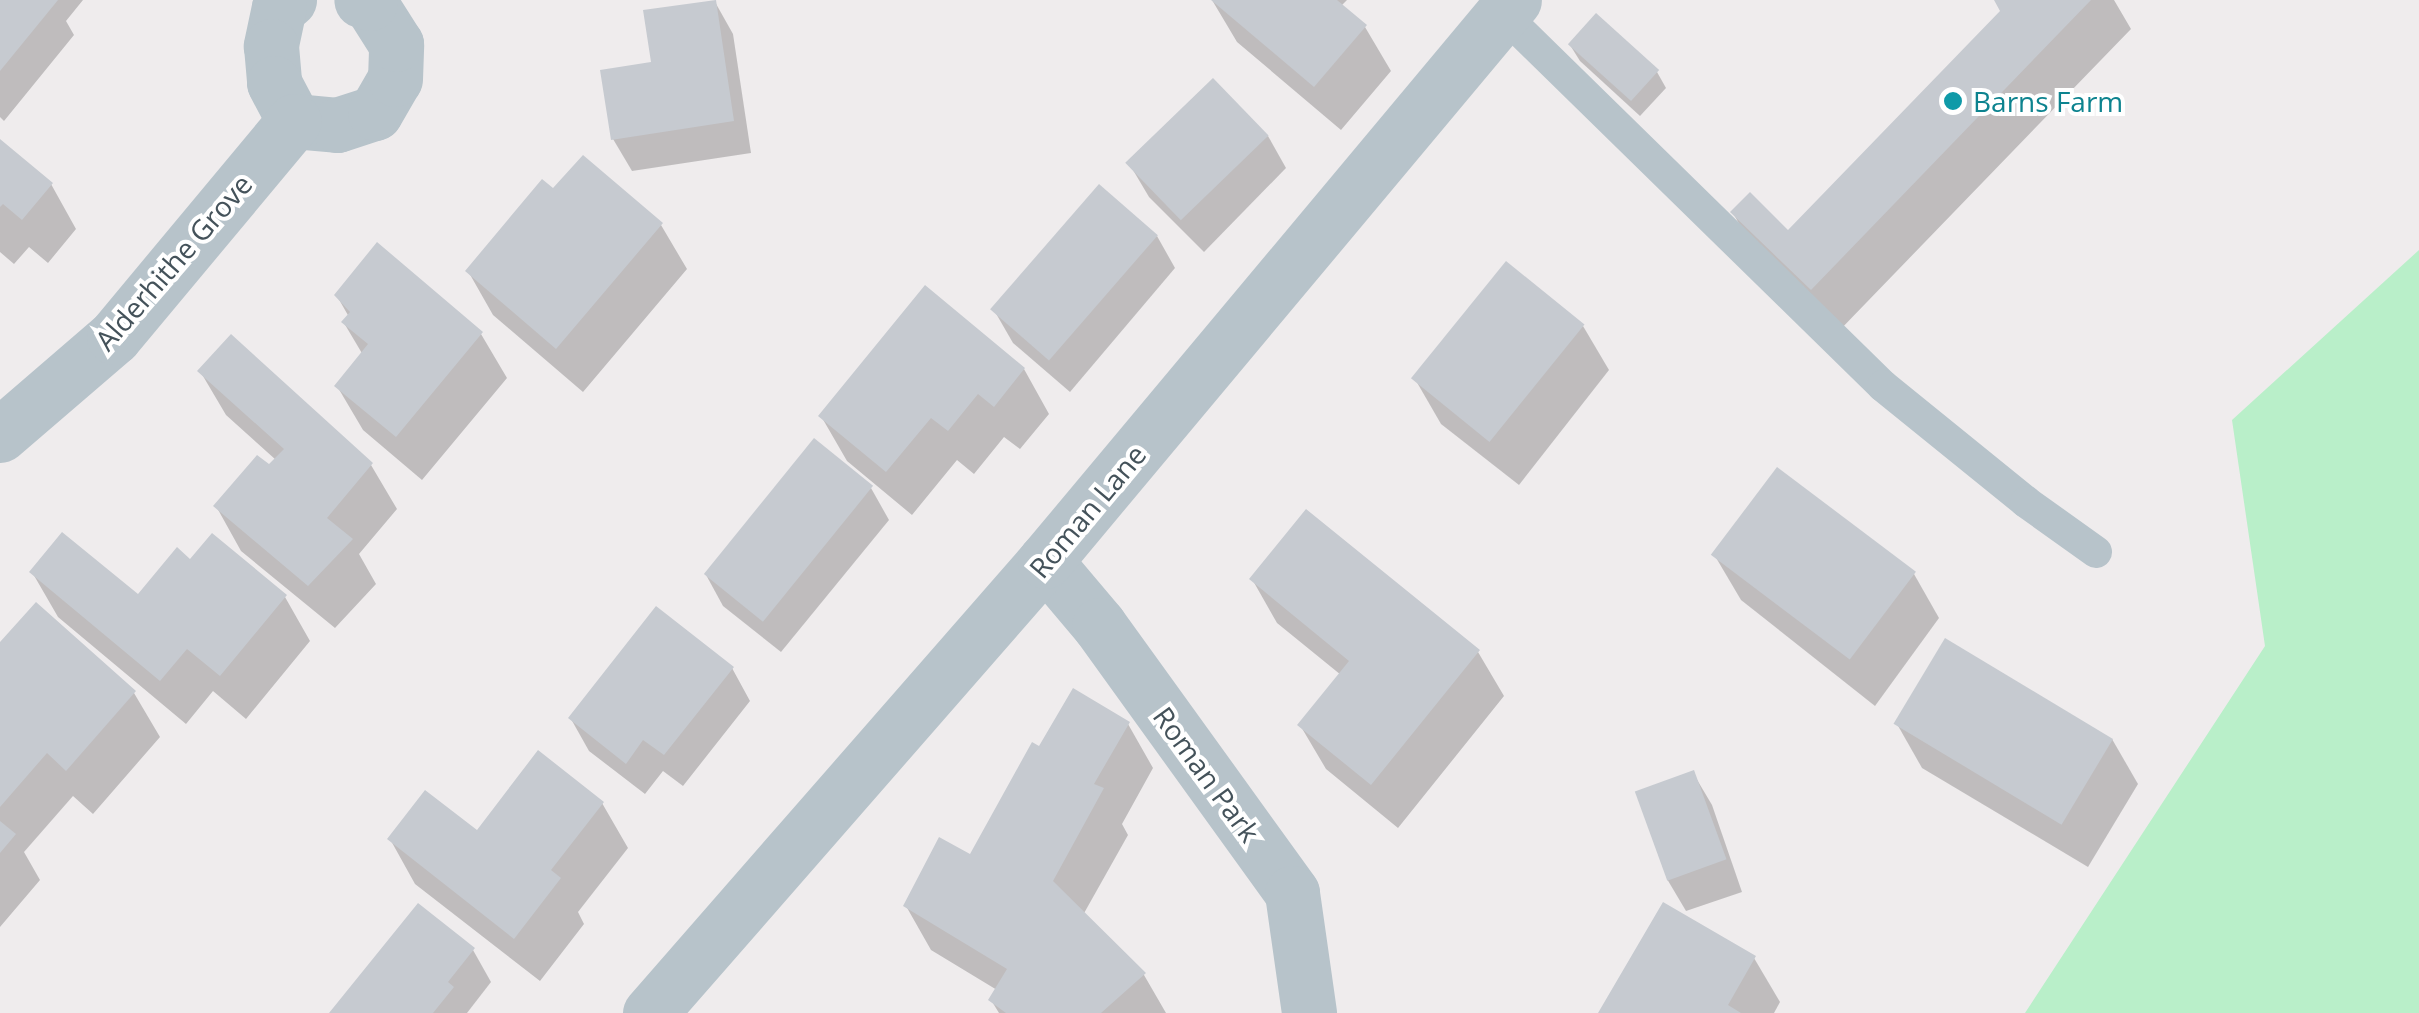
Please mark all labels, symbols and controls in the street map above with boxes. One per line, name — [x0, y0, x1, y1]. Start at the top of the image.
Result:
place label: Barns Farm — [1973, 84, 2123, 118]
marker: Barns Farm — [1942, 90, 1964, 112]
street label: Alderhithe Grove — [88, 167, 258, 357]
street label: Roman Lane — [1022, 438, 1152, 584]
street label: Roman Park — [1147, 700, 1267, 848]

